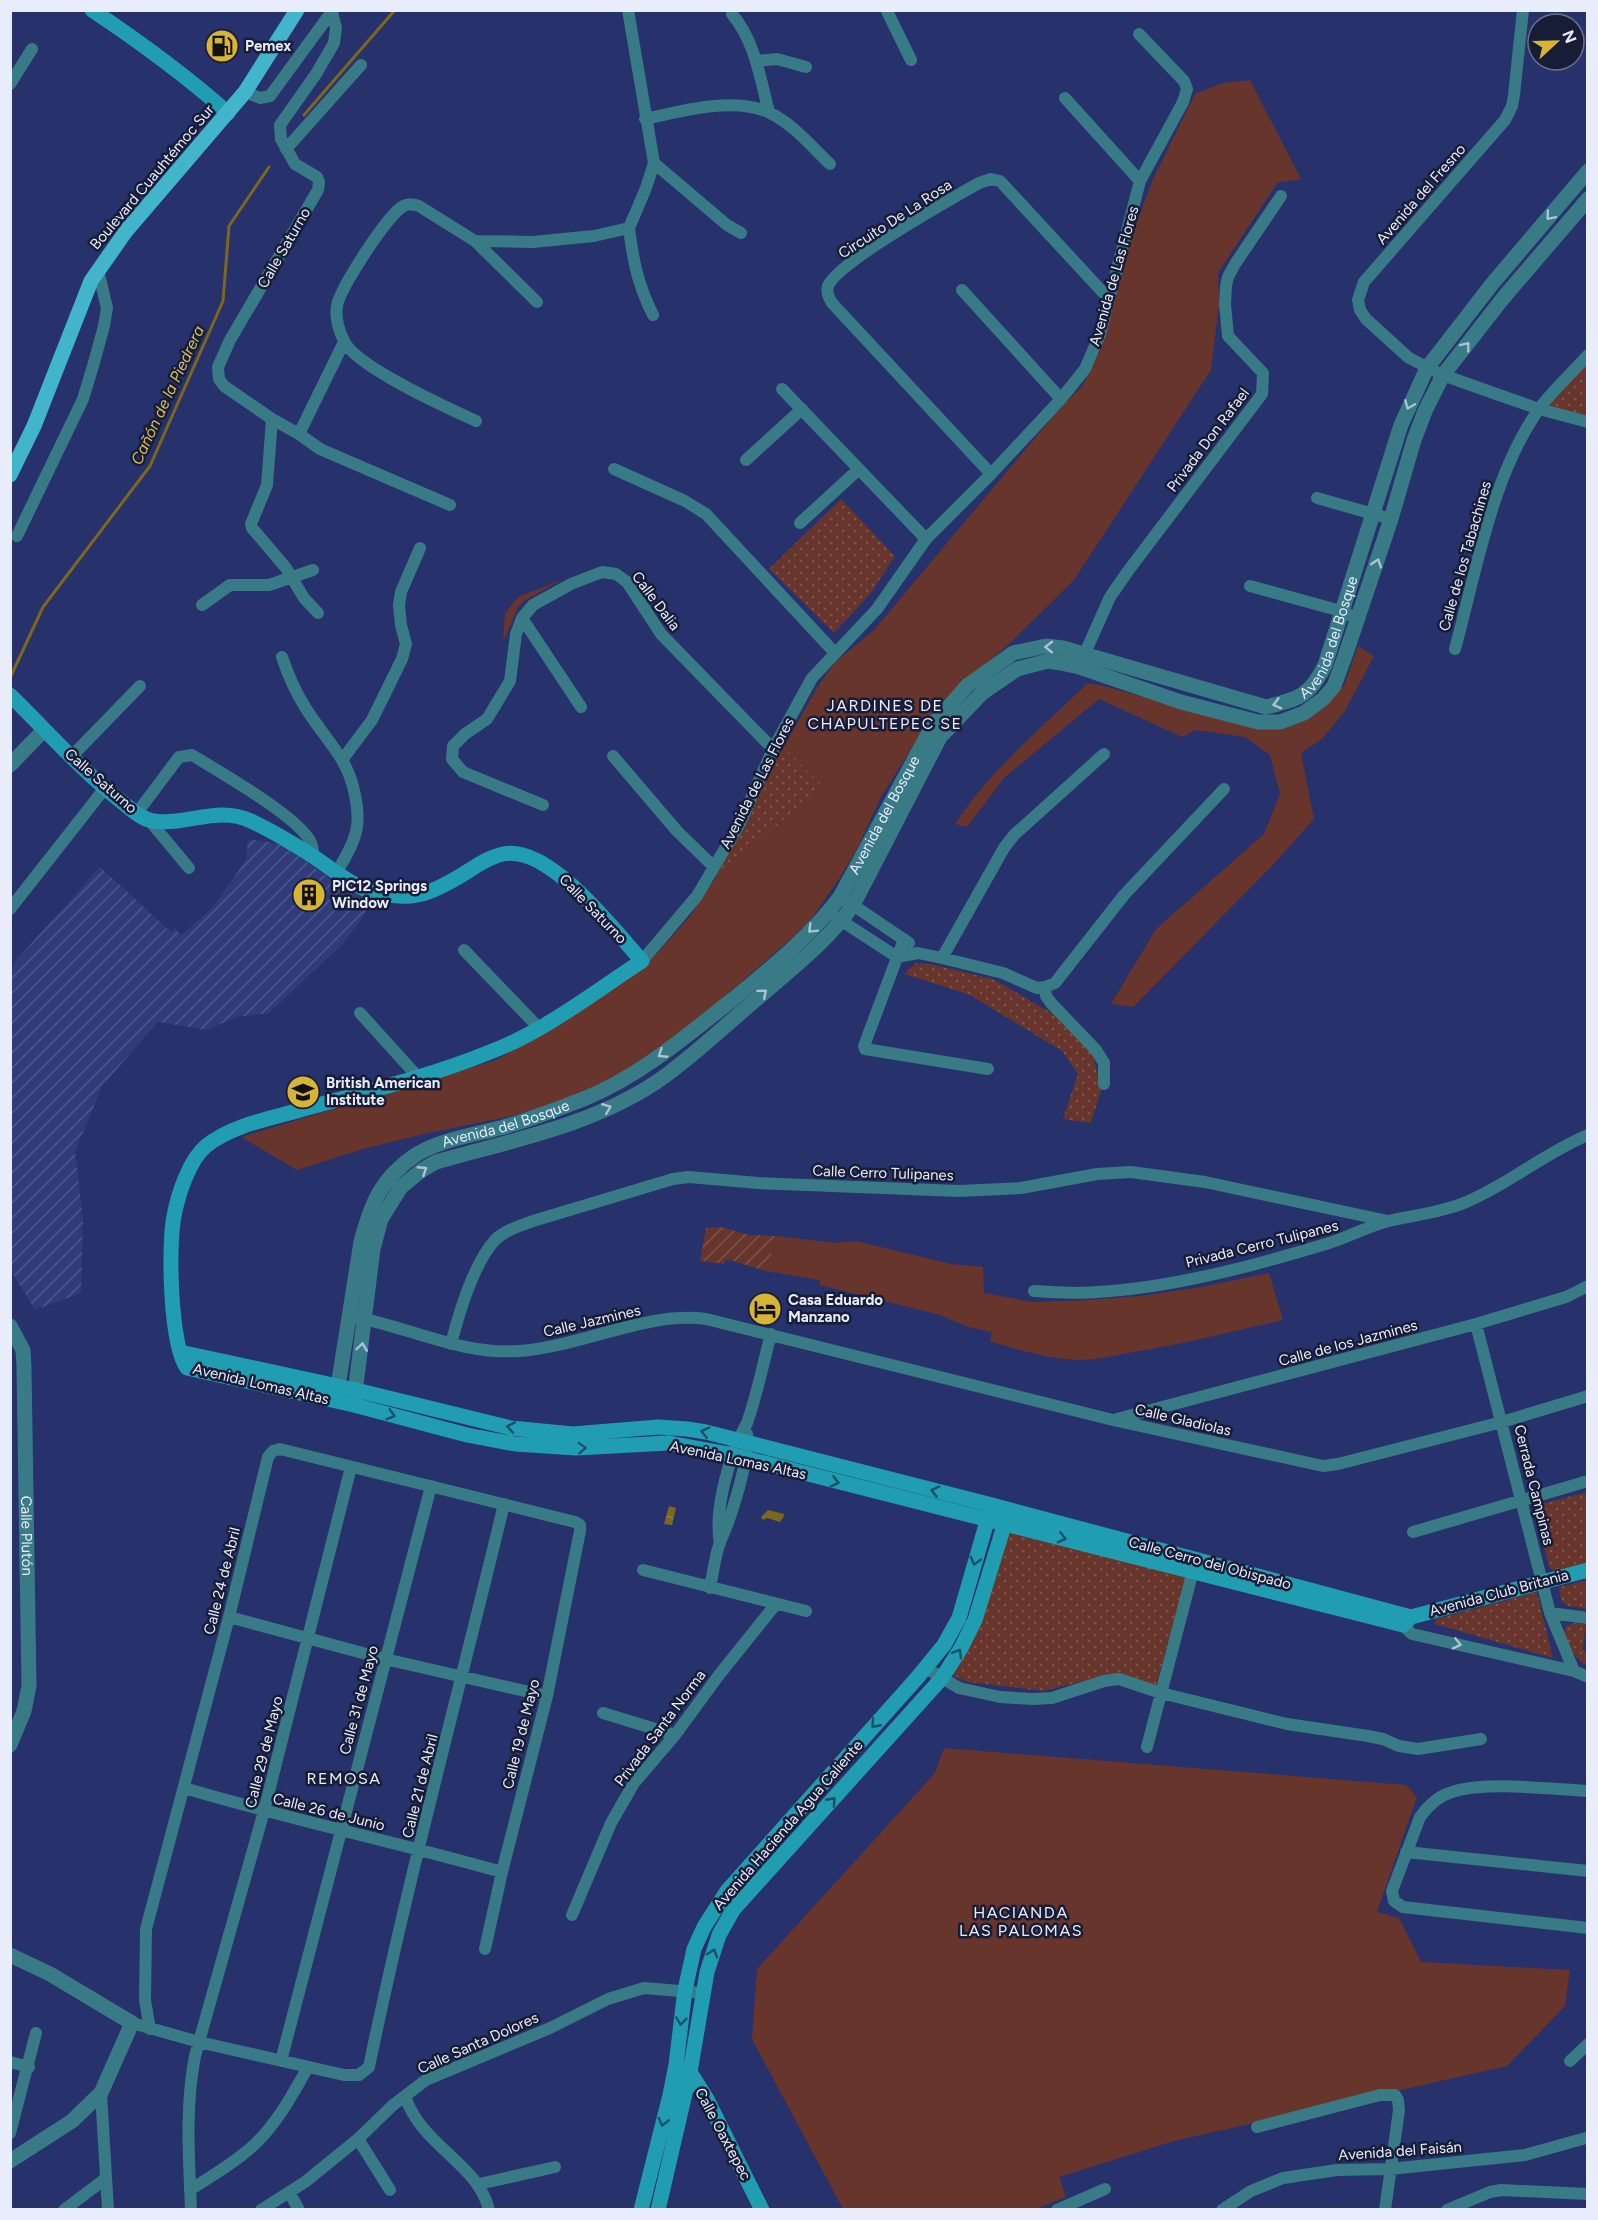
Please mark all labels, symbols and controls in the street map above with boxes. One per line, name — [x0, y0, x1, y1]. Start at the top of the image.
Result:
north arrow — [1526, 12, 1586, 72]
text: N — [1558, 27, 1581, 46]
fuel station icon: Pemex — [204, 28, 240, 64]
place label: Pemex — [245, 37, 291, 55]
street label: Boulevard Cuauhtémoc Sur — [86, 101, 218, 253]
street label: Avenida del Fresno — [1373, 140, 1470, 248]
street label: Circuito De La Rosa — [835, 176, 955, 262]
street label: Calle Saturno — [254, 204, 314, 291]
street label: Avenida de Las Flores — [1085, 204, 1143, 348]
one-way arrow — [1546, 209, 1557, 220]
water label: Cañón de la Piedrera — [127, 323, 208, 468]
one-way arrow — [1459, 341, 1470, 352]
street label: Privada Don Rafael — [1163, 385, 1253, 495]
one-way arrow — [1404, 399, 1416, 410]
street label: Calle de los Tabachines — [1435, 479, 1495, 633]
one-way arrow — [1370, 558, 1382, 569]
street label: Calle Dalia — [628, 568, 684, 634]
street label: Avenida del Bosque — [1296, 574, 1362, 703]
one-way arrow — [1044, 641, 1053, 653]
district label: JARDINES DE CHAPULTEPEC SE — [808, 696, 962, 733]
one-way arrow — [1272, 697, 1282, 710]
street label: Avenida de Las Flores — [716, 714, 798, 852]
street label: Calle Saturno — [61, 745, 141, 818]
street label: Avenida del Bosque — [845, 753, 924, 877]
street label: Calle Saturno — [555, 870, 631, 948]
building icon: PIC12 Springs Window — [291, 877, 327, 913]
place label: PIC12 Springs Window — [332, 877, 427, 912]
one-way arrow — [808, 923, 819, 933]
one-way arrow — [756, 989, 767, 1000]
one-way arrow — [658, 1047, 669, 1058]
school or university icon: British American Institute — [285, 1074, 321, 1110]
place label: British American Institute — [326, 1074, 440, 1109]
street label: Avenida del Bosque — [440, 1096, 572, 1151]
one-way arrow — [601, 1103, 612, 1115]
street label: Calle Cerro Tulipanes — [812, 1162, 954, 1184]
one-way arrow — [416, 1166, 427, 1177]
street label: Privada Cerro Tulipanes — [1184, 1216, 1340, 1272]
hotel icon: Casa Eduardo Manzano — [747, 1291, 783, 1327]
place label: Casa Eduardo Manzano — [788, 1291, 883, 1326]
street label: Calle Jazmines — [542, 1301, 643, 1341]
street label: Calle de los Jazmines — [1277, 1316, 1419, 1370]
one-way arrow — [355, 1342, 368, 1351]
street label: Avenida Lomas Altas — [191, 1360, 331, 1408]
street label: Calle Gladiolas — [1133, 1400, 1233, 1440]
one-way arrow — [385, 1408, 396, 1420]
one-way arrow — [507, 1421, 517, 1434]
street label: Cerrada Campinas — [1510, 1423, 1558, 1547]
one-way arrow — [700, 1427, 710, 1440]
street label: Avenida Lomas Altas — [668, 1437, 808, 1483]
one-way arrow — [578, 1441, 587, 1454]
one-way arrow — [830, 1474, 840, 1487]
one-way arrow — [930, 1485, 940, 1498]
street label: Calle Plutón — [17, 1495, 36, 1576]
street label: Calle 24 de Abril — [200, 1526, 244, 1636]
one-way arrow — [1056, 1531, 1066, 1544]
street label: Calle Cerro del Obispado — [1127, 1533, 1293, 1593]
one-way arrow — [970, 1556, 982, 1566]
street label: Avenida Club Britania — [1427, 1566, 1571, 1620]
one-way arrow — [1451, 1637, 1461, 1650]
street label: Calle 31 de Mayo — [336, 1643, 382, 1757]
one-way arrow — [950, 1648, 961, 1659]
street label: Privada Santa Norma — [611, 1666, 709, 1790]
street label: Calle 19 de Mayo — [499, 1677, 543, 1791]
street label: Calle 29 de Mayo — [241, 1694, 287, 1810]
one-way arrow — [871, 1718, 882, 1728]
street label: Calle 21 de Abril — [398, 1732, 442, 1840]
street label: Avenida Hacienda Agua Caliente — [709, 1736, 867, 1914]
district label: REMOSA — [306, 1769, 382, 1788]
street label: Calle 26 de Junio — [271, 1789, 387, 1835]
one-way arrow — [825, 1797, 836, 1807]
district label: HACIANDA LAS PALOMAS — [959, 1903, 1083, 1940]
one-way arrow — [705, 1948, 718, 1959]
street label: Calle Santa Dolores — [415, 2008, 541, 2078]
one-way arrow — [676, 2016, 688, 2026]
street label: Calle Oaxtepec — [691, 2085, 755, 2183]
one-way arrow — [658, 2117, 671, 2127]
street label: Avenida del Faisán — [1338, 2138, 1462, 2164]

